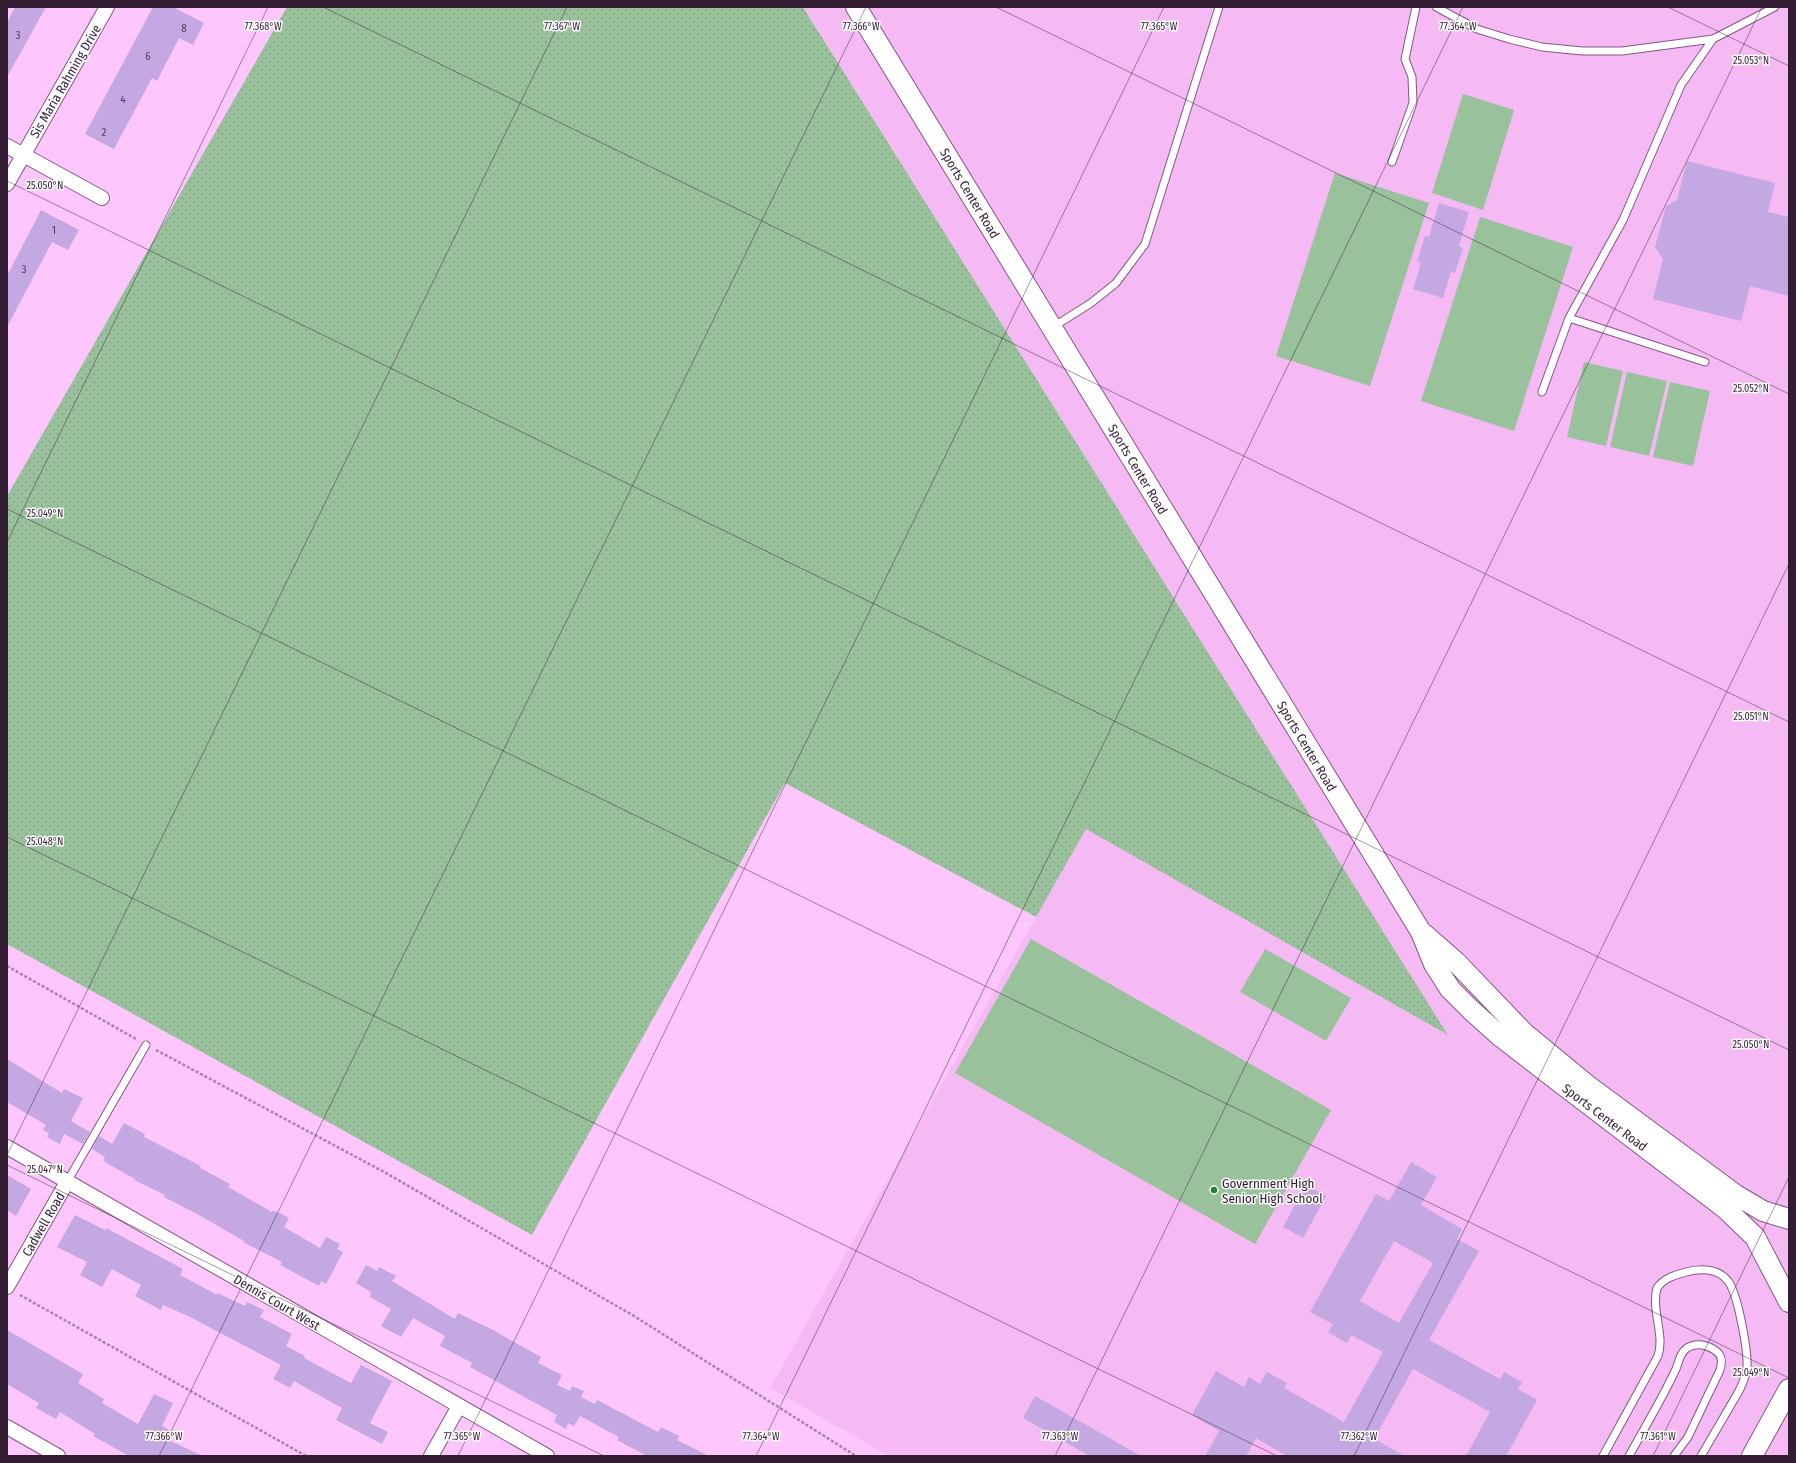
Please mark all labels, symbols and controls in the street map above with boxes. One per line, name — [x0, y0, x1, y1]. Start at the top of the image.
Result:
text: 77.368°W — [245, 21, 282, 33]
text: 77.367°W — [544, 21, 580, 33]
text: 77.366°W — [843, 21, 880, 33]
text: 77.365°W — [1141, 21, 1178, 33]
text: 77.364°W — [1440, 21, 1477, 33]
street label: Sis Maria Rahming Drive — [27, 22, 104, 141]
house number: 8 — [181, 22, 187, 35]
house number: 3 — [16, 29, 21, 42]
house number: 6 — [145, 50, 151, 63]
text: 25.053°N — [1733, 55, 1769, 67]
house number: 4 — [120, 93, 126, 106]
house number: 2 — [102, 126, 107, 139]
street label: Sports Center Road — [937, 146, 1002, 241]
text: 25.050°N — [27, 180, 63, 192]
house number: 1 — [52, 224, 56, 237]
house number: 3 — [22, 263, 27, 276]
text: 25.052°N — [1733, 383, 1769, 395]
street label: Sports Center Road — [1105, 422, 1170, 517]
text: 25.049°N — [27, 508, 63, 520]
street label: Sports Center Road — [1274, 699, 1339, 794]
text: 25.051°N — [1734, 711, 1768, 723]
text: 25.048°N — [27, 836, 63, 848]
text: 25.050°N — [1733, 1039, 1769, 1051]
street label: Sports Center Road — [1559, 1081, 1650, 1154]
text: 25.047°N — [27, 1164, 63, 1176]
place label: Government High Senior High School — [1222, 1176, 1323, 1206]
marker: Government High Senior High School — [1209, 1185, 1219, 1195]
street label: Cadwell Road — [19, 1189, 68, 1259]
street label: Dennis Court West — [231, 1272, 323, 1334]
text: 25.049°N — [1733, 1367, 1769, 1379]
text: 77.366°W — [146, 1431, 183, 1443]
text: 77.365°W — [444, 1431, 481, 1443]
text: 77.364°W — [743, 1431, 780, 1443]
text: 77.363°W — [1042, 1431, 1079, 1443]
text: 77.362°W — [1341, 1431, 1378, 1443]
text: 77.361°W — [1640, 1431, 1676, 1443]

